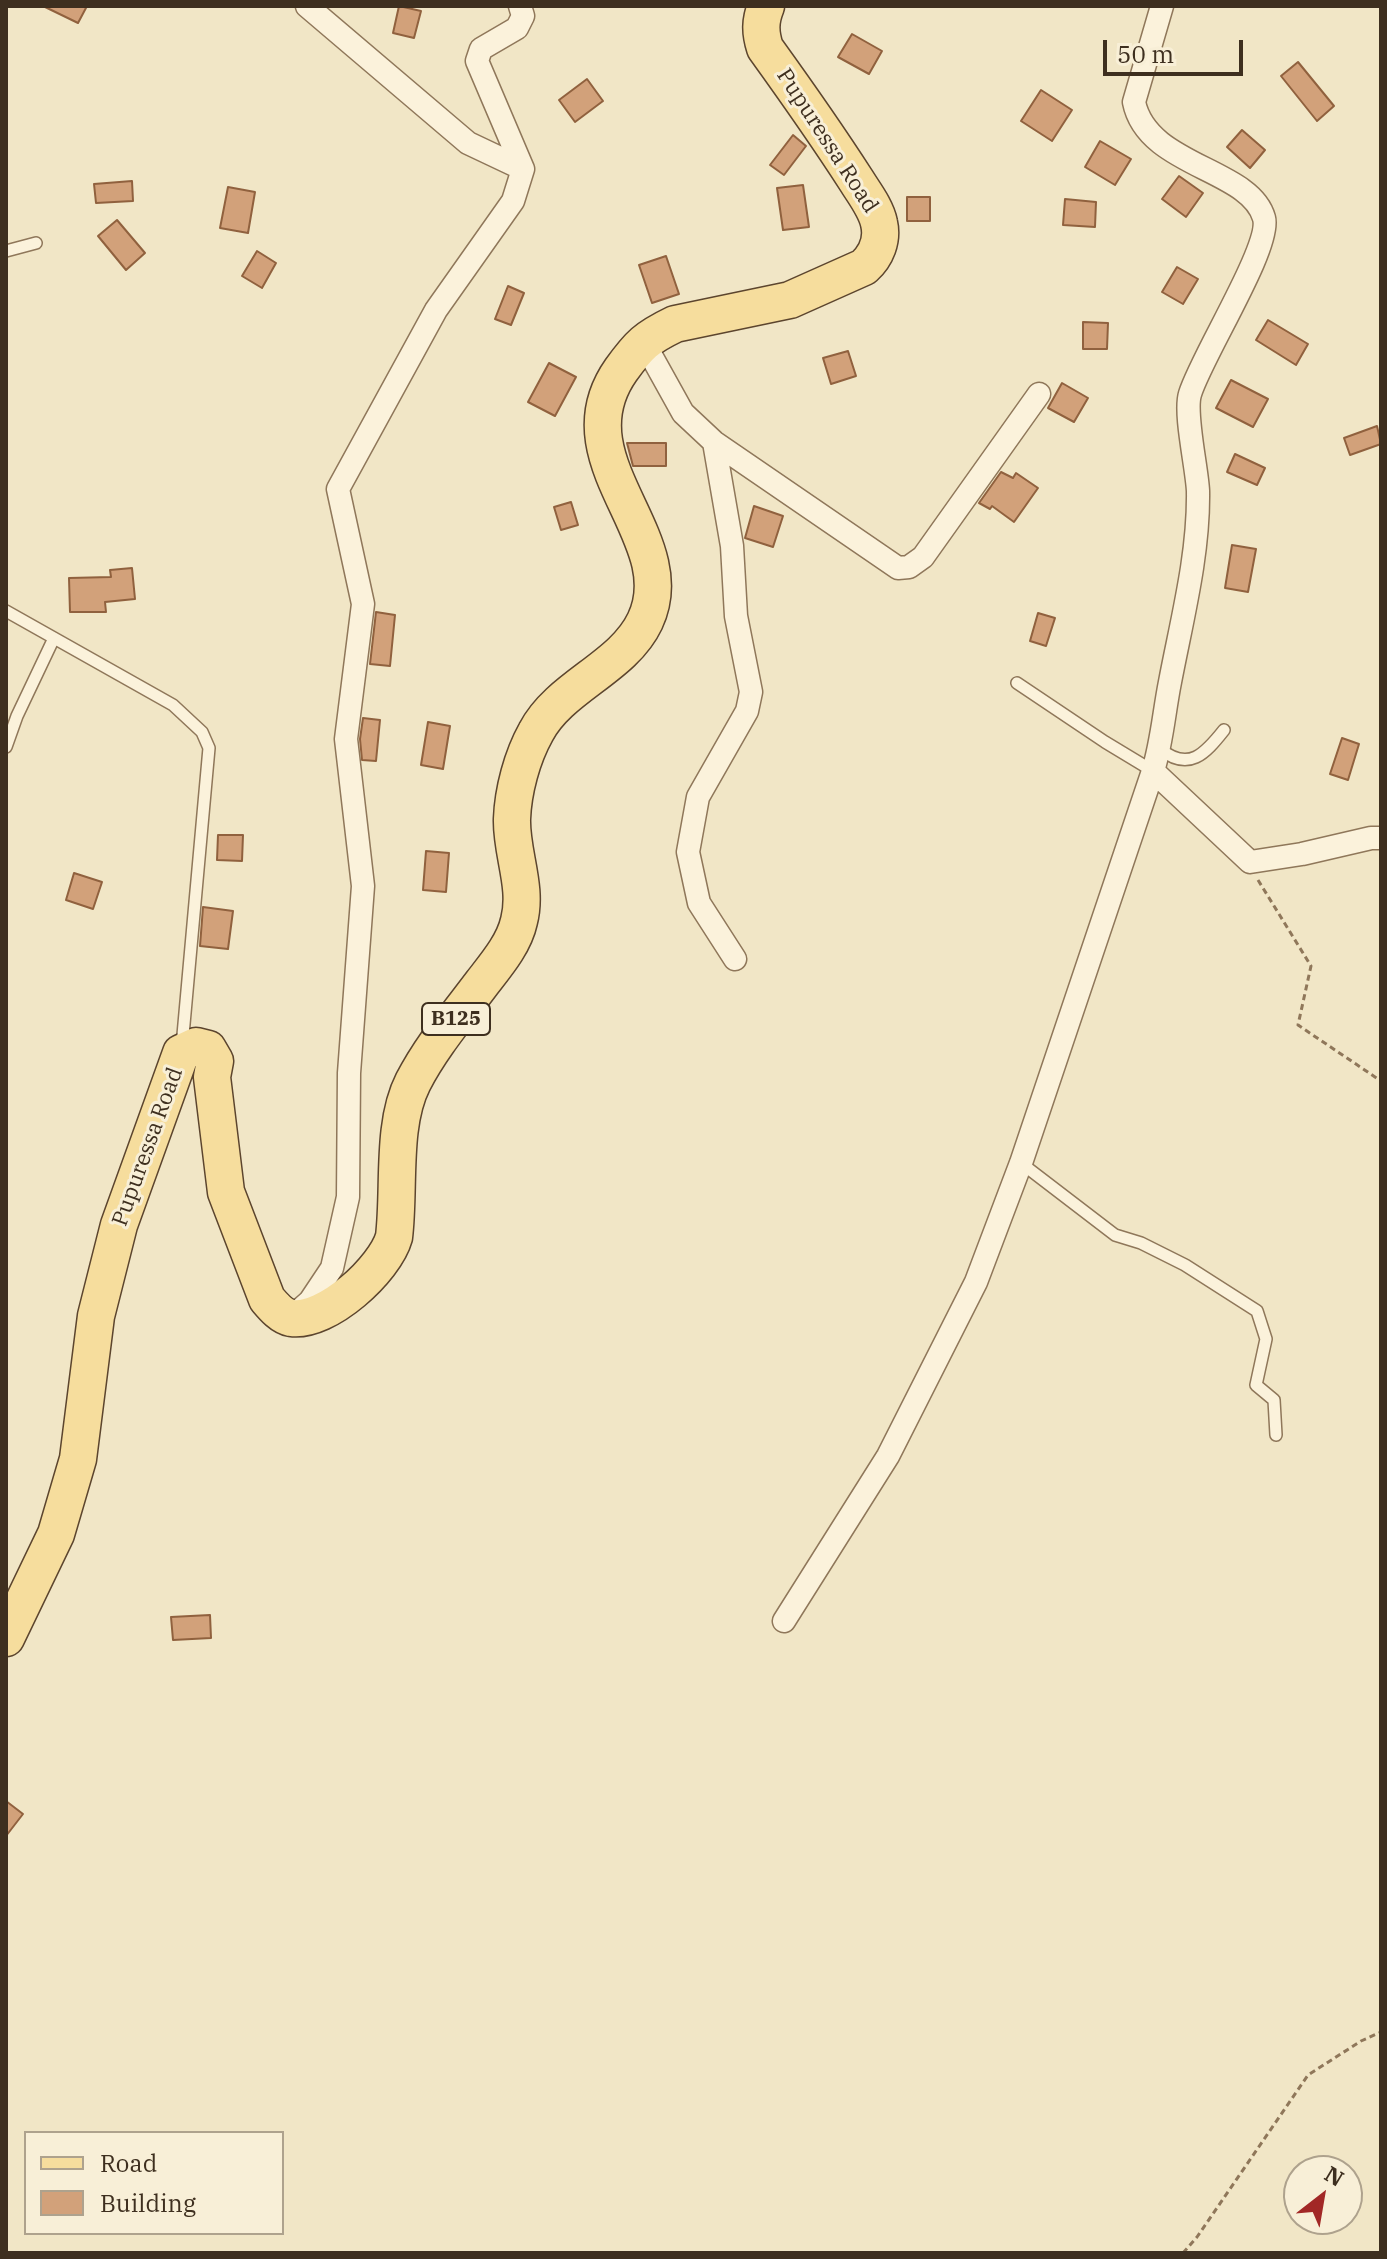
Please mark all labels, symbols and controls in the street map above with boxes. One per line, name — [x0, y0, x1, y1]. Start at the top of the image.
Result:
scale bar — [1107, 24, 1247, 74]
text: 50 m — [1117, 38, 1174, 70]
street label: Pupuressa Road — [770, 64, 884, 218]
road number: B125 — [422, 1003, 490, 1035]
street label: Pupuressa Road — [107, 1064, 189, 1230]
legend — [24, 2131, 284, 2235]
text: Road — [100, 2147, 157, 2179]
north arrow — [1283, 2155, 1363, 2235]
text: N — [1320, 2159, 1350, 2193]
text: Building — [100, 2187, 196, 2219]

